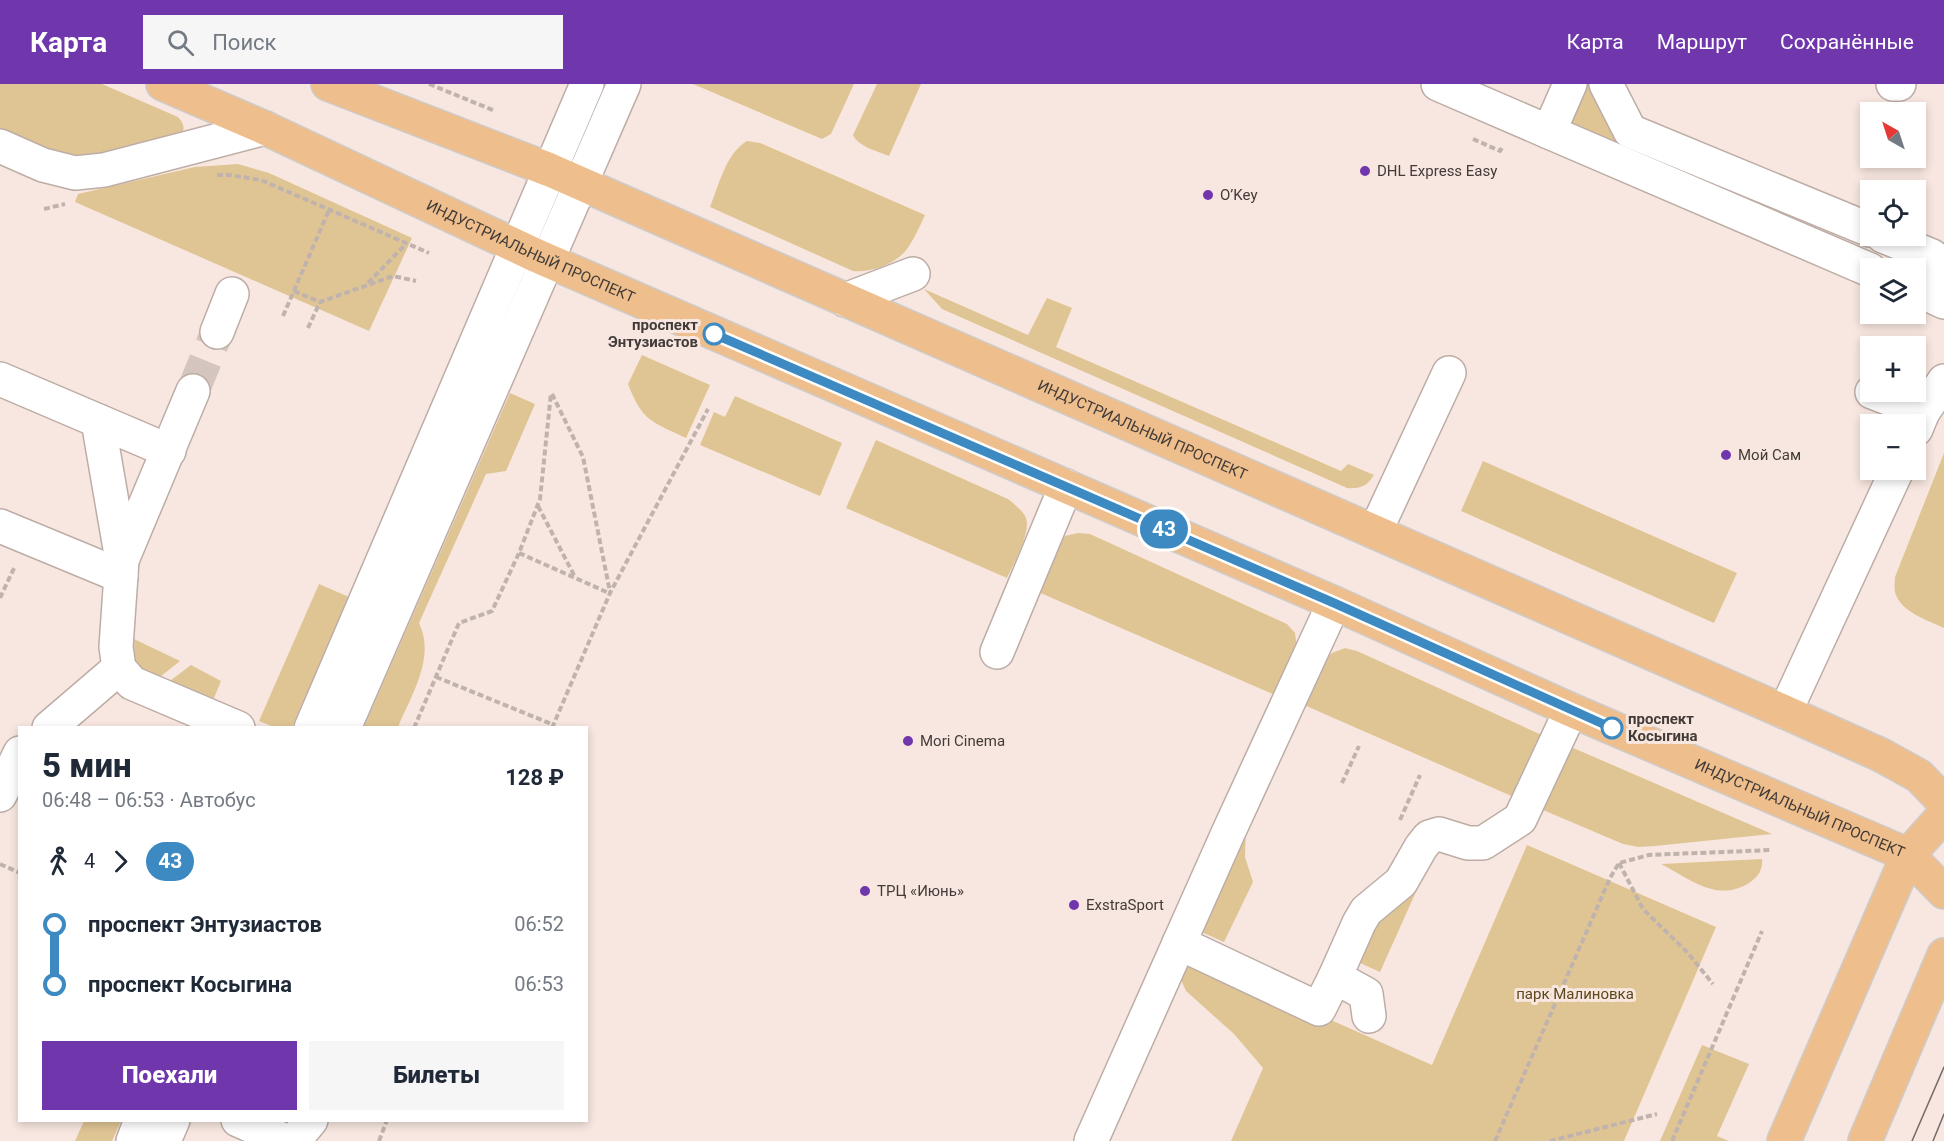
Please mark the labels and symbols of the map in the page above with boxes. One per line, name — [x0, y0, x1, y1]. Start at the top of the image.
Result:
north arrow — [1860, 102, 1926, 168]
place label: DHL Express Easy — [1377, 162, 1497, 180]
marker: DHL Express Easy — [1358, 164, 1372, 178]
place label: O’Key — [1220, 186, 1258, 204]
marker: O’Key — [1201, 188, 1215, 202]
street label: ИНДУСТРИАЛЬНЫЙ ПРОСПЕКТ — [423, 196, 638, 306]
place label: проспект Энтузиастов — [608, 316, 698, 351]
marker: проспект Энтузиастов — [703, 323, 725, 345]
street label: ИНДУСТРИАЛЬНЫЙ ПРОСПЕКТ — [1035, 376, 1250, 484]
place label: Мой Сам — [1738, 446, 1801, 464]
marker: Мой Сам — [1719, 448, 1733, 462]
line badge: 43 — [1137, 510, 1191, 548]
place label: проспект Косыгина — [1628, 710, 1698, 745]
marker: проспект Косыгина — [1601, 717, 1623, 739]
place label: Mori Cinema — [920, 732, 1005, 750]
marker: Mori Cinema — [901, 734, 915, 748]
street label: ИНДУСТРИАЛЬНЫЙ ПРОСПЕКТ — [1692, 755, 1908, 862]
place label: ТРЦ «Июнь» — [877, 882, 964, 900]
marker: ТРЦ «Июнь» — [858, 884, 872, 898]
place label: ExstraSport — [1086, 896, 1164, 914]
marker: ExstraSport — [1067, 898, 1081, 912]
park label: парк Малиновка — [1516, 985, 1634, 1003]

